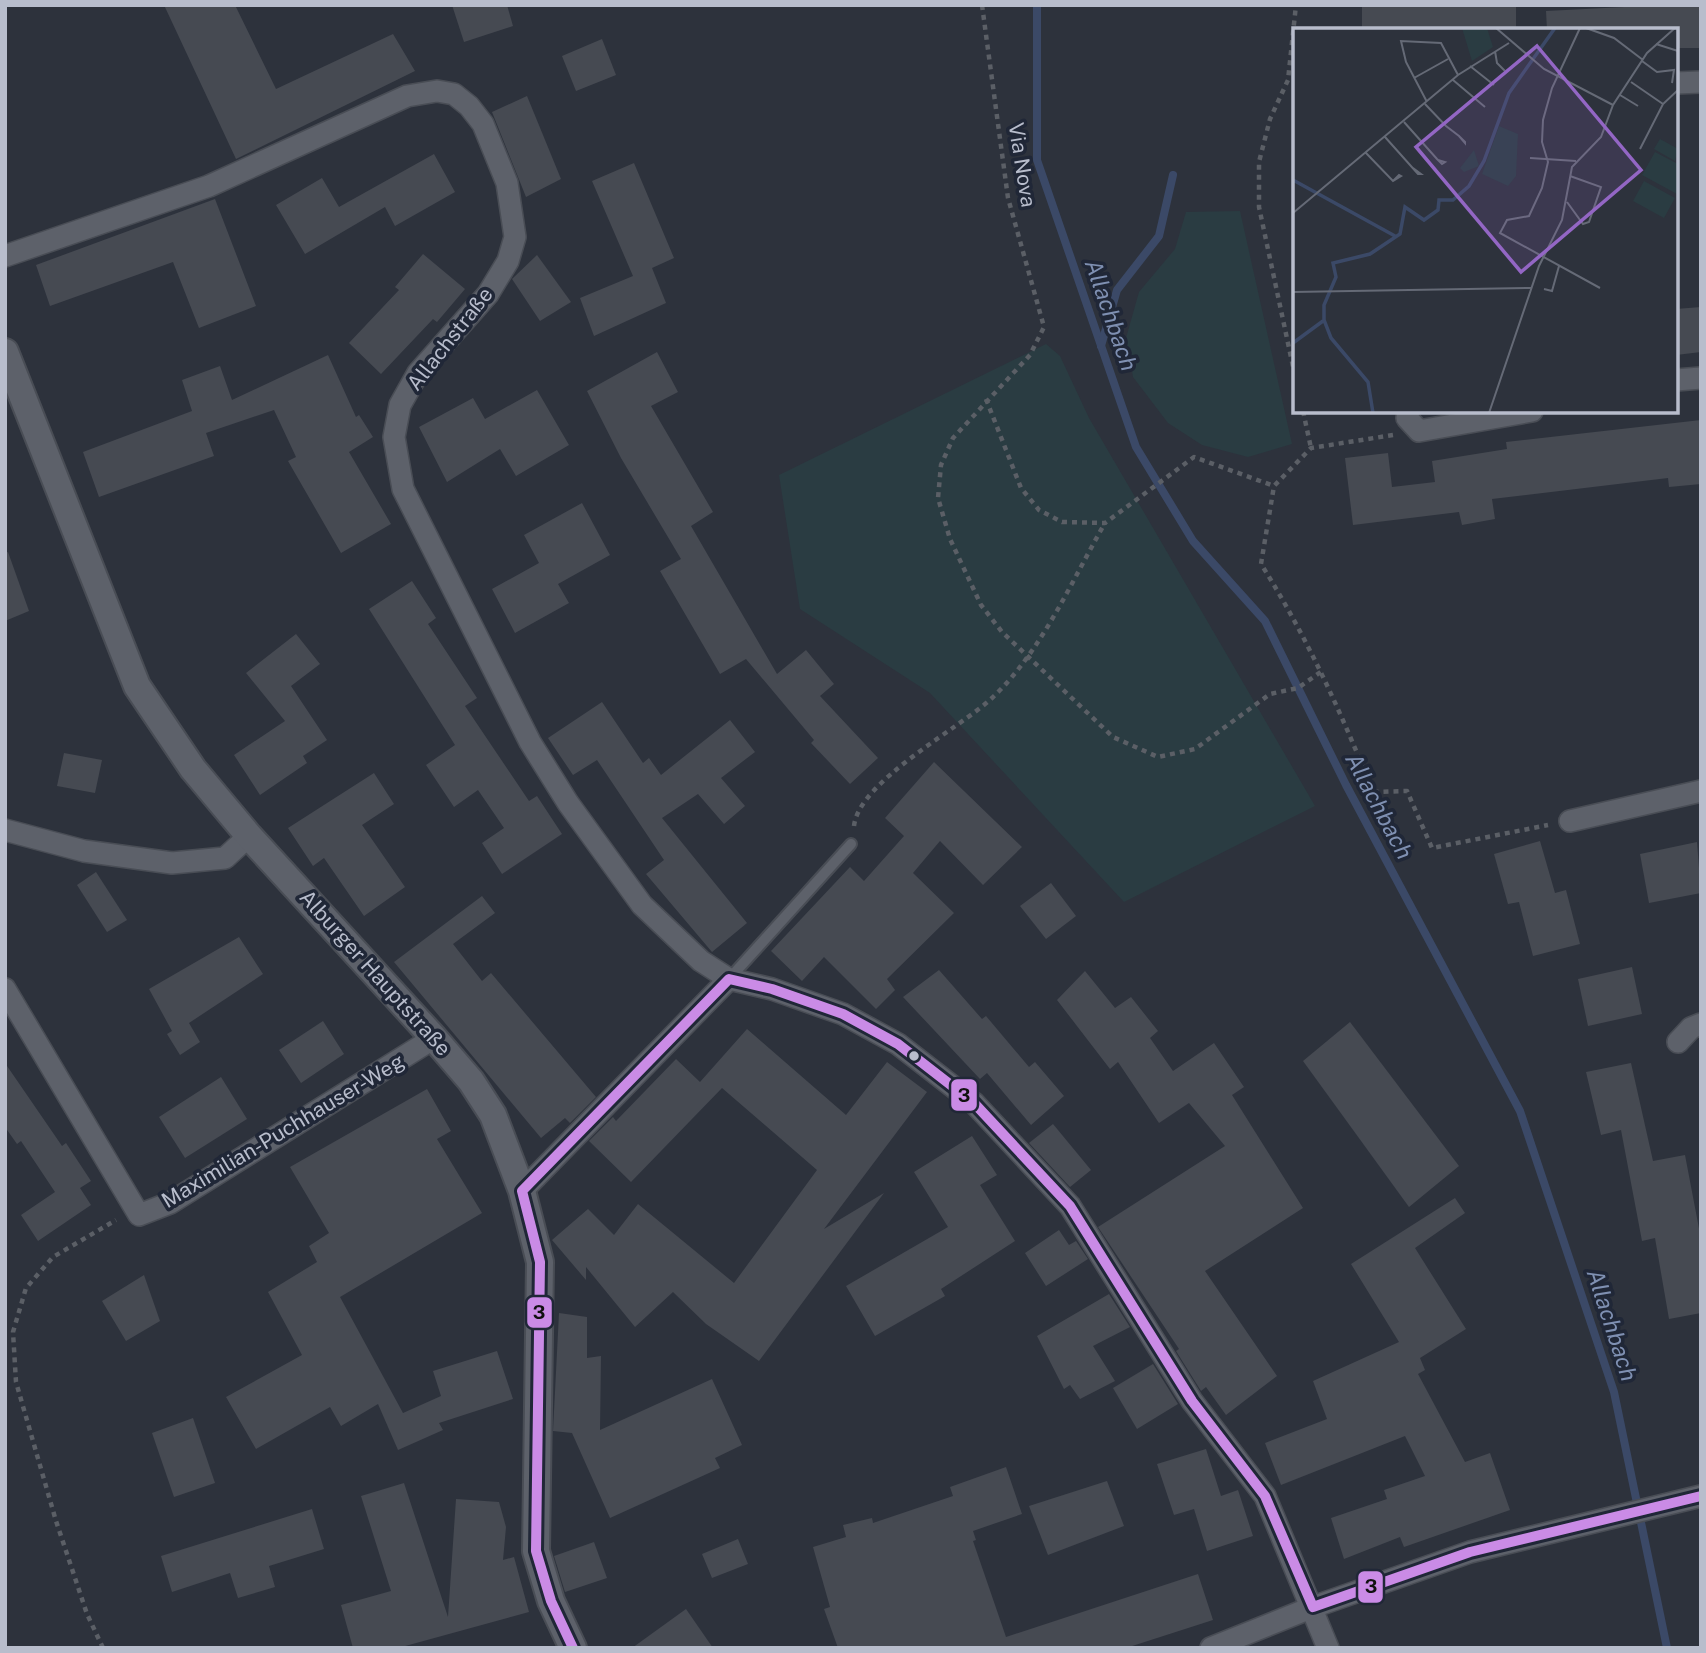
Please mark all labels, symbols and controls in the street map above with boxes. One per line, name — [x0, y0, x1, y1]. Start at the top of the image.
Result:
inset map — [1293, 28, 1678, 413]
street label: Via Nova — [1003, 121, 1042, 209]
water label: Allachbach — [1080, 255, 1143, 374]
street label: Allachstraße — [401, 282, 498, 395]
water label: Allachbach — [1340, 748, 1419, 863]
street label: Alburger Hauptstraße — [294, 885, 456, 1061]
street label: Maximilian-Puchhauser-Weg — [157, 1048, 408, 1213]
unlabelled marker — [907, 1049, 921, 1063]
line badge: 3 — [950, 1078, 978, 1112]
text: 3 — [958, 1084, 970, 1106]
water label: Allachbach — [1582, 1265, 1643, 1384]
line badge: 3 — [526, 1296, 553, 1329]
text: 3 — [533, 1301, 545, 1323]
line badge: 3 — [1357, 1570, 1384, 1604]
text: 3 — [1365, 1575, 1377, 1597]

